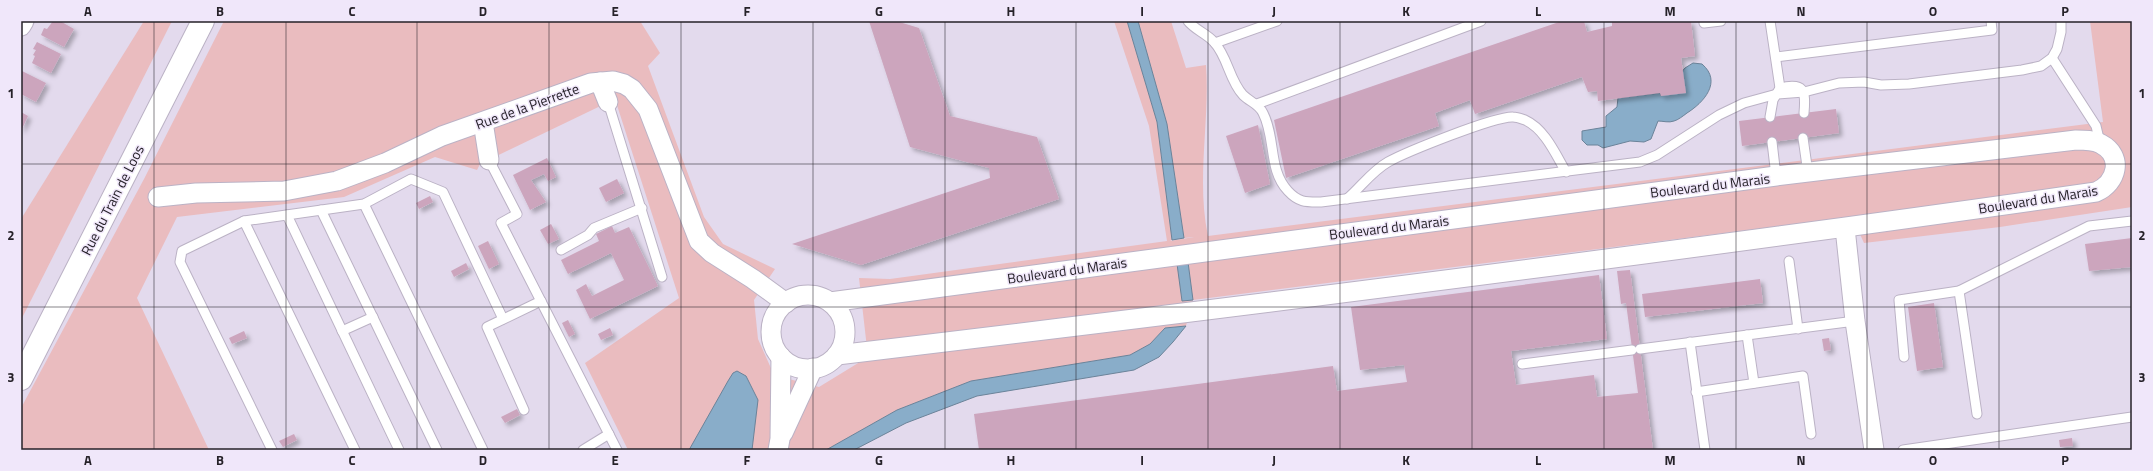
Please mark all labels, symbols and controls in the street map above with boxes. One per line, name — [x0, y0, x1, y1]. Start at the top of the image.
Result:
text: A — [84, 1, 92, 21]
text: B — [216, 1, 224, 21]
text: C — [348, 1, 356, 21]
text: D — [479, 1, 487, 21]
text: E — [611, 1, 619, 21]
text: F — [744, 1, 751, 21]
text: G — [875, 1, 883, 21]
text: H — [1007, 1, 1015, 21]
text: I — [1140, 1, 1144, 21]
text: J — [1272, 1, 1276, 21]
text: K — [1402, 1, 1410, 21]
text: L — [1535, 1, 1541, 21]
text: M — [1664, 1, 1676, 21]
text: N — [1796, 1, 1806, 21]
text: O — [1929, 1, 1937, 21]
text: P — [2061, 1, 2069, 21]
street label: Rue de la Pierrette — [472, 77, 582, 135]
text: 1 — [7, 83, 15, 103]
text: 1 — [2138, 83, 2146, 103]
street label: Rue du Train de Loos — [75, 141, 149, 259]
street label: Boulevard du Marais — [1649, 167, 1771, 203]
street label: Boulevard du Marais — [1977, 179, 2099, 219]
street label: Boulevard du Marais — [1328, 209, 1450, 245]
text: 2 — [7, 225, 15, 245]
text: 2 — [2138, 225, 2146, 245]
street label: Boulevard du Marais — [1006, 251, 1128, 289]
text: 3 — [7, 367, 15, 387]
text: 3 — [2138, 367, 2146, 387]
text: A — [84, 450, 92, 470]
text: B — [216, 450, 224, 470]
text: C — [348, 450, 356, 470]
text: D — [479, 450, 487, 470]
text: E — [611, 450, 619, 470]
text: F — [744, 450, 751, 470]
text: G — [875, 450, 883, 470]
text: H — [1007, 450, 1015, 470]
text: I — [1140, 450, 1144, 470]
text: J — [1272, 450, 1276, 470]
text: K — [1402, 450, 1410, 470]
text: L — [1535, 450, 1541, 470]
text: M — [1664, 450, 1676, 470]
text: N — [1796, 450, 1806, 470]
text: O — [1929, 450, 1937, 470]
text: P — [2061, 450, 2069, 470]

